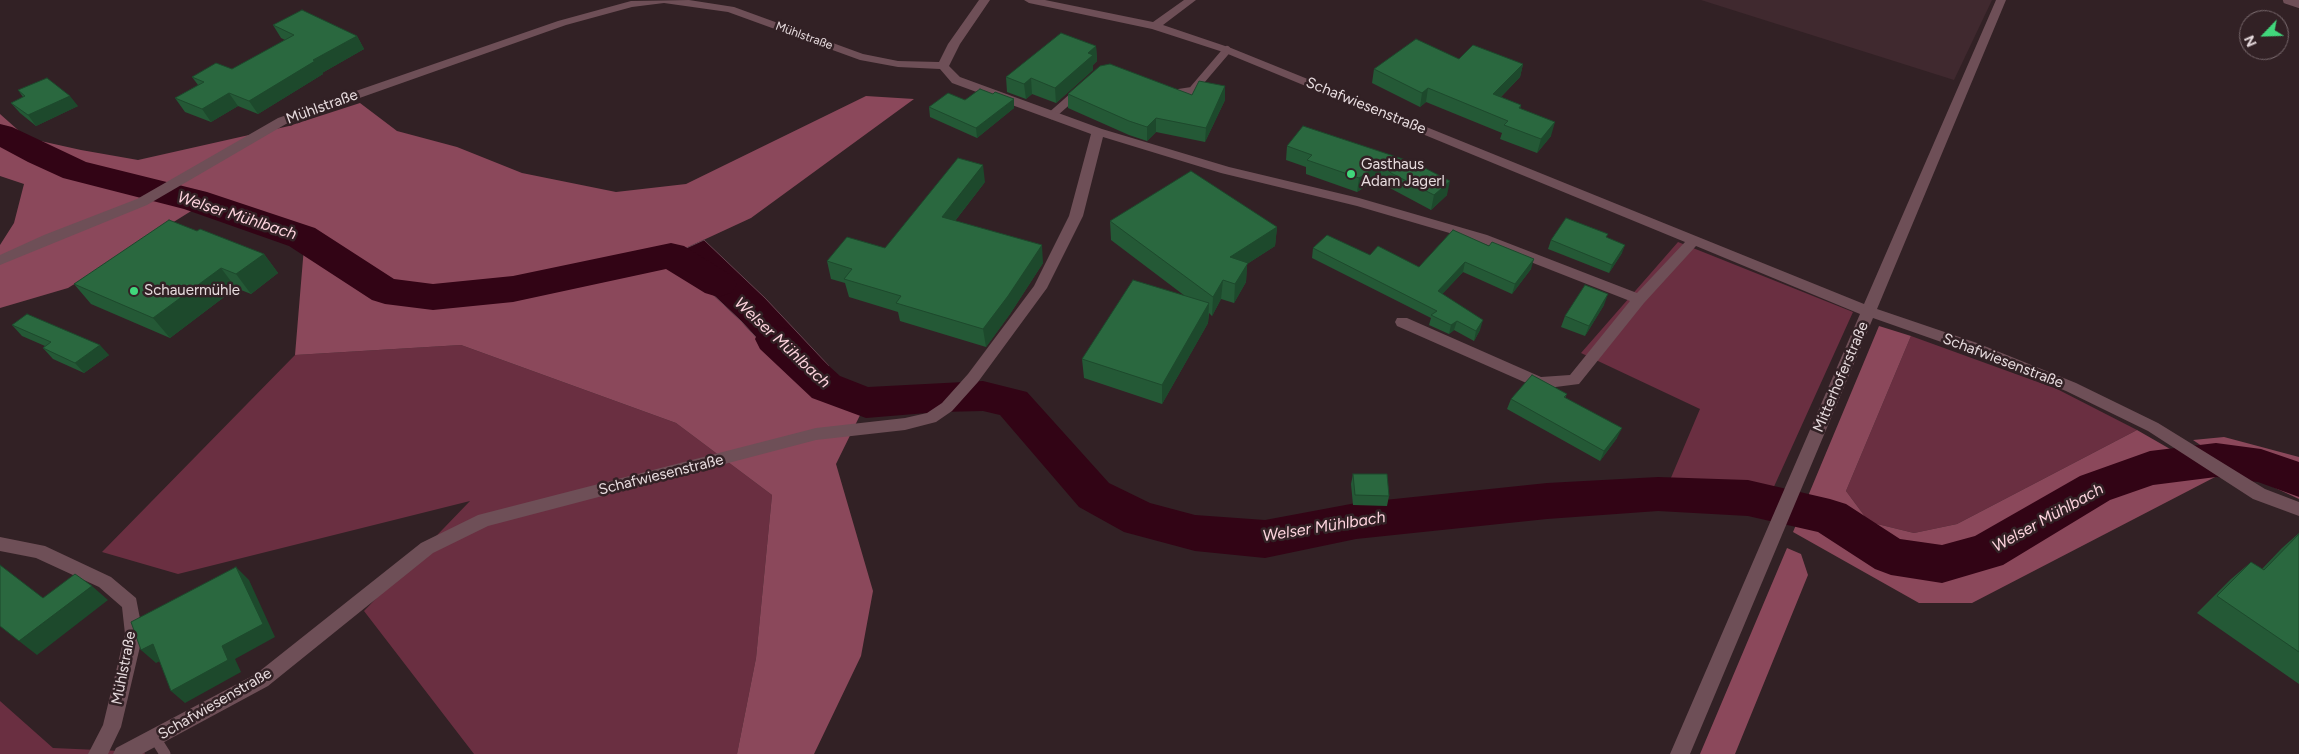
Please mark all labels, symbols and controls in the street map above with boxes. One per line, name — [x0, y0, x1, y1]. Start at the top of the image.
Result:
north arrow — [2239, 10, 2289, 60]
street label: Mühlstraße — [773, 19, 835, 53]
text: N — [2241, 33, 2261, 49]
street label: Schafwiesenstraße — [1303, 74, 1429, 138]
street label: Mühlstraße — [284, 86, 360, 128]
place label: Gasthaus Adam Jagerl — [1361, 156, 1445, 191]
marker: Gasthaus Adam Jagerl — [1345, 168, 1357, 180]
water label: Welser Mühlbach — [175, 188, 299, 244]
place label: Schauermühle — [144, 282, 240, 300]
marker: Schauermühle — [128, 285, 140, 297]
water label: Welser Mühlbach — [730, 294, 834, 392]
street label: Mitterhoferstraße — [1810, 319, 1872, 435]
street label: Schafwiesenstraße — [1940, 330, 2066, 392]
street label: Schafwiesenstraße — [597, 451, 725, 499]
water label: Welser Mühlbach — [1989, 480, 2107, 556]
water label: Welser Mühlbach — [1261, 508, 1387, 546]
street label: Mühlstraße — [108, 630, 140, 706]
street label: Schafwiesenstraße — [155, 664, 275, 744]

